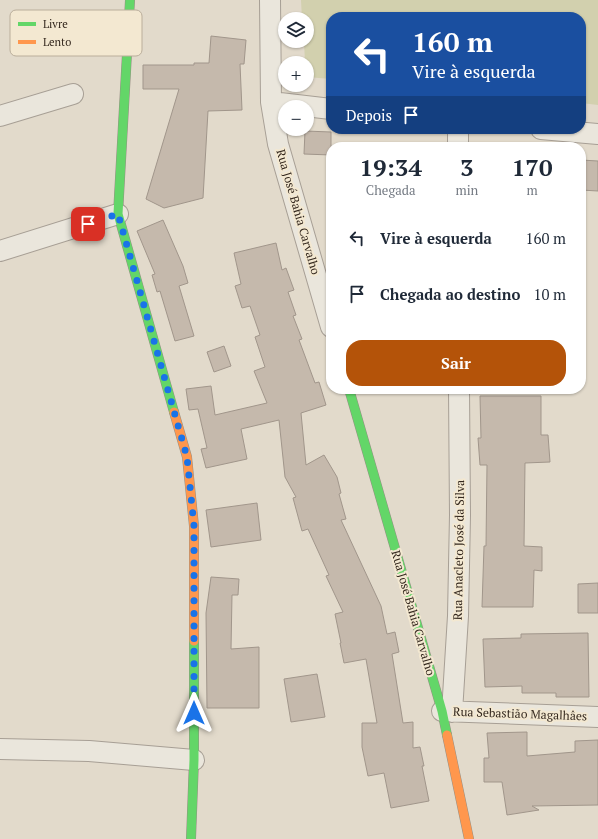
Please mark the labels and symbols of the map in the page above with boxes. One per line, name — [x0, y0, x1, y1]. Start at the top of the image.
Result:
legend — [10, 10, 142, 56]
text: Livre — [43, 17, 68, 31]
text: Lento — [43, 35, 71, 49]
street label: Rua José Bahia Carvalho — [273, 148, 324, 277]
pin — [71, 207, 105, 241]
street label: Rua Anacleto José da Silva — [450, 480, 467, 620]
street label: Rua José Bahia Carvalho — [388, 549, 439, 678]
position arrow — [173, 692, 215, 734]
street label: Rua Sebastião Magalhâes — [453, 704, 587, 723]

